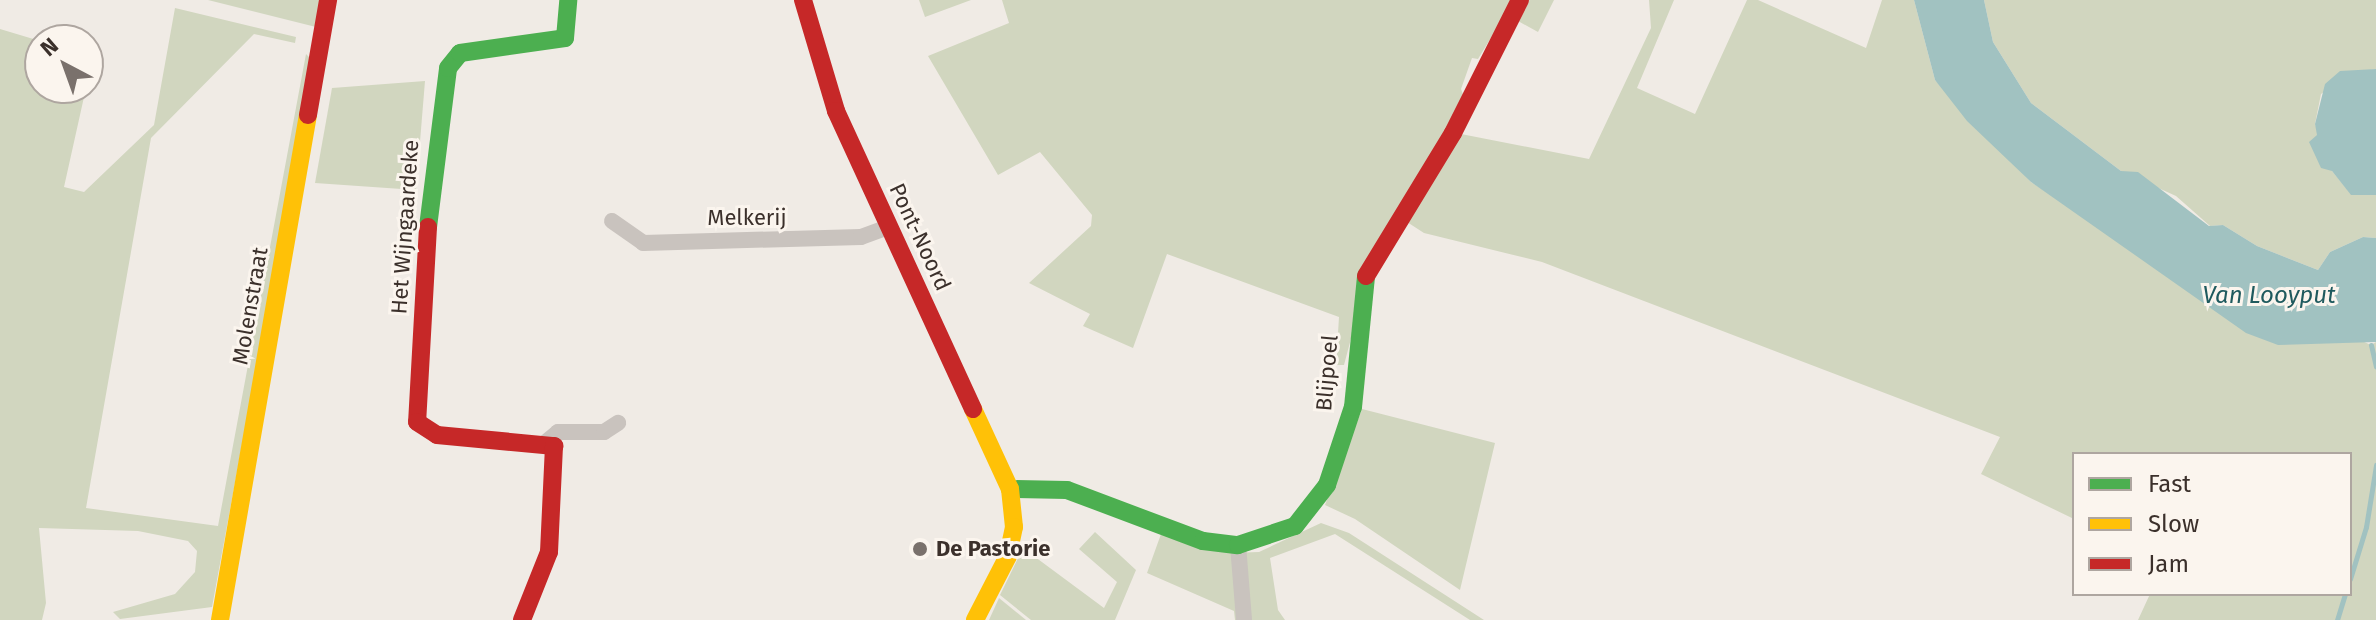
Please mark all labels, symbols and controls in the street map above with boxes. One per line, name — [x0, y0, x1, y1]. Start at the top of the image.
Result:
north arrow — [24, 24, 104, 104]
text: N — [35, 32, 64, 62]
street label: Het Wijngaardeke — [386, 139, 424, 315]
street label: Pont-Noord — [884, 179, 956, 295]
street label: Melkerij — [707, 205, 787, 231]
street label: Molenstraat — [227, 245, 273, 367]
water label: Van Looyput — [2202, 282, 2336, 310]
street label: Blijpoel — [1311, 334, 1343, 412]
legend — [2072, 452, 2352, 596]
text: Fast — [2148, 470, 2191, 498]
text: Slow — [2148, 510, 2199, 538]
place label: De Pastorie — [936, 536, 1050, 562]
marker: De Pastorie — [911, 540, 929, 558]
text: Jam — [2148, 550, 2189, 578]

